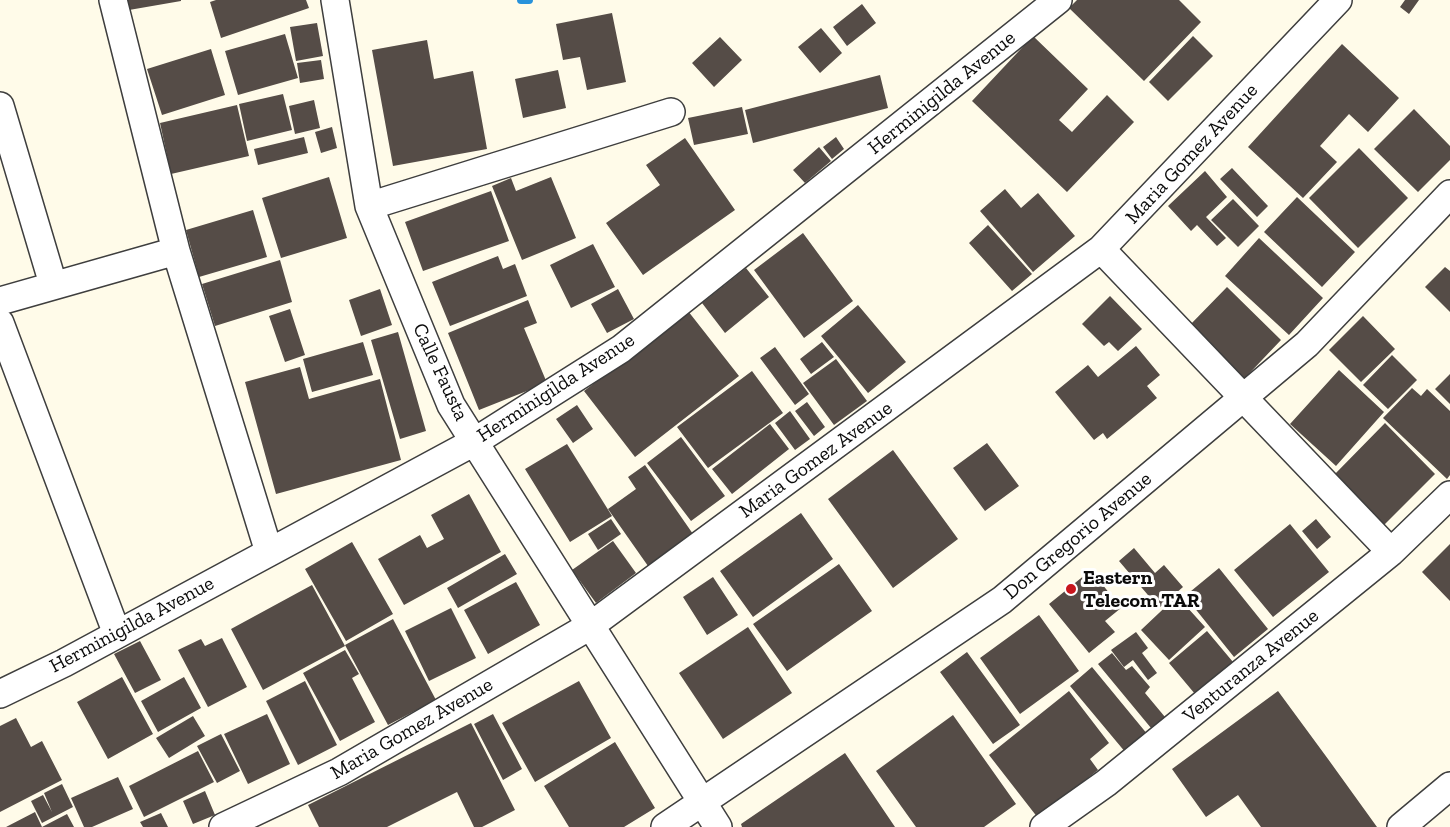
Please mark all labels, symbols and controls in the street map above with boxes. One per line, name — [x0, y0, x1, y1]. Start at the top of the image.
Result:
street label: Herminigilda Avenue — [863, 26, 1021, 160]
street label: Maria Gomez Avenue — [1121, 79, 1263, 229]
street label: Calle Fausta — [407, 319, 473, 425]
street label: Herminigilda Avenue — [473, 328, 639, 448]
street label: Maria Gomez Avenue — [735, 396, 897, 524]
street label: Don Gregorio Avenue — [999, 467, 1157, 605]
place label: Eastern Telecom TAR — [1083, 566, 1200, 613]
street label: Herminigilda Avenue — [46, 571, 218, 679]
marker: Eastern Telecom TAR — [1064, 582, 1078, 596]
street label: Venturanza Avenue — [1178, 604, 1324, 728]
street label: Maria Gomez Avenue — [327, 673, 497, 785]

